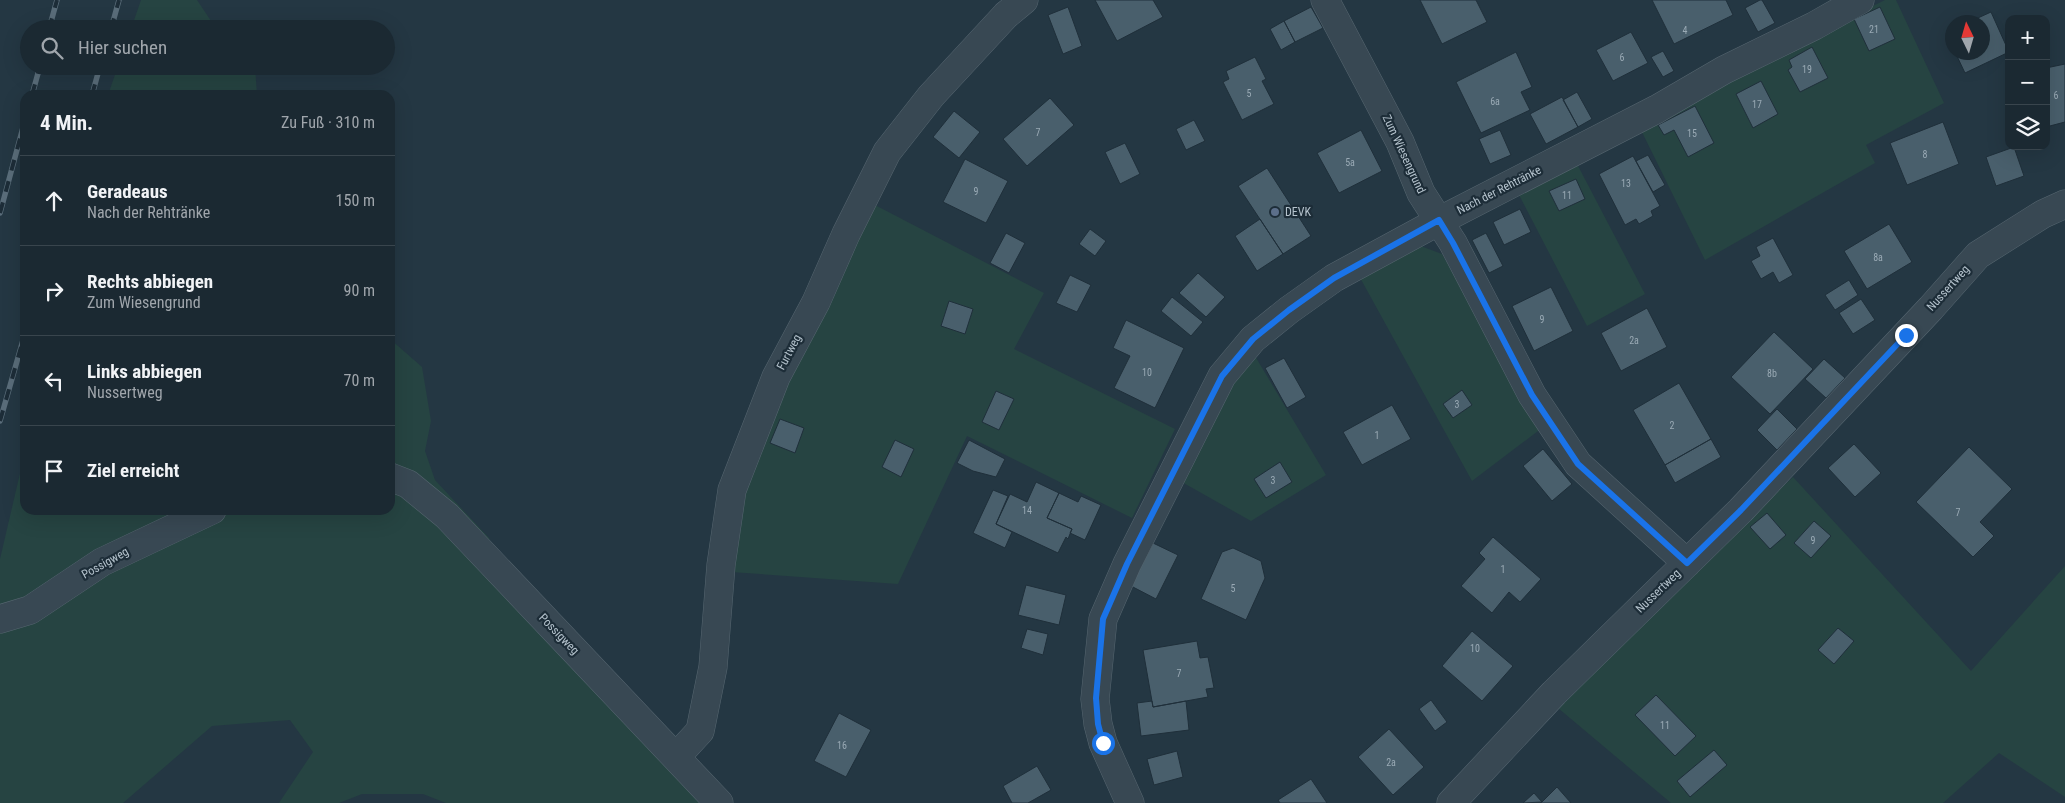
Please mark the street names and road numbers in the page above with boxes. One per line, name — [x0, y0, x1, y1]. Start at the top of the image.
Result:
street label: Zum Wiesengrund — [1380, 112, 1428, 196]
street label: Nach der Rehtränke — [1455, 163, 1544, 217]
street label: Nussertweg — [1924, 262, 1972, 314]
street label: Furtweg — [774, 332, 804, 372]
street label: Possigweg — [79, 544, 131, 582]
street label: Nussertweg — [1633, 566, 1683, 616]
street label: Possigweg — [536, 611, 582, 657]

